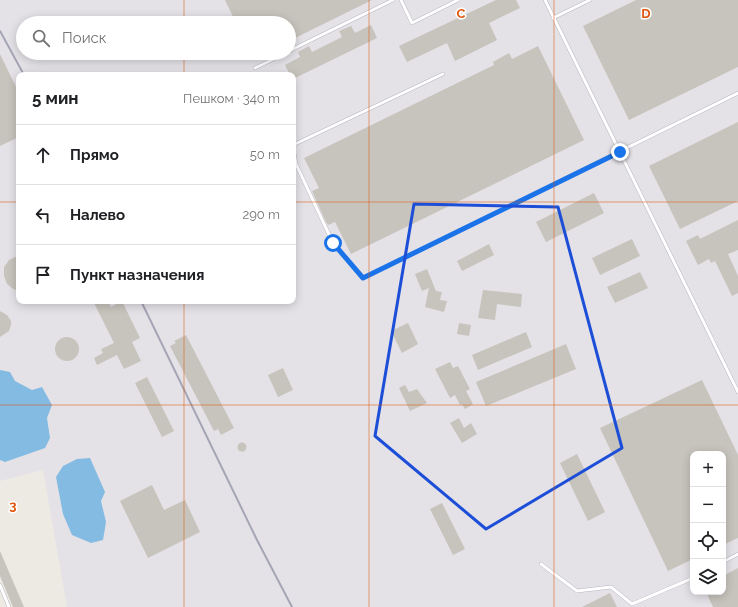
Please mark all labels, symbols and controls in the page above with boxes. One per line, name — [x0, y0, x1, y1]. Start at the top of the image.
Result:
text: C — [457, 6, 466, 21]
text: D — [641, 6, 651, 21]
search box — [16, 16, 296, 60]
icon: search — [30, 27, 52, 49]
text: Поиск — [62, 29, 107, 47]
text: 5 мин — [32, 88, 79, 108]
text: Пешком · 340 m — [183, 91, 280, 106]
route end — [611, 143, 629, 161]
icon: ahead — [32, 144, 54, 166]
text: Прямо — [70, 146, 119, 164]
text: 50 m — [250, 147, 280, 162]
icon: left — [32, 204, 54, 226]
text: Налево — [70, 206, 125, 224]
text: 290 m — [242, 207, 280, 222]
route start — [324, 234, 342, 252]
icon: arrive — [32, 264, 54, 286]
text: Пункт назначения — [70, 266, 204, 284]
map controls — [690, 451, 726, 595]
button: + — [690, 451, 726, 487]
button: − — [690, 487, 726, 523]
text: 3 — [9, 498, 17, 513]
button: locate — [690, 523, 726, 559]
button: layers — [690, 559, 726, 595]

